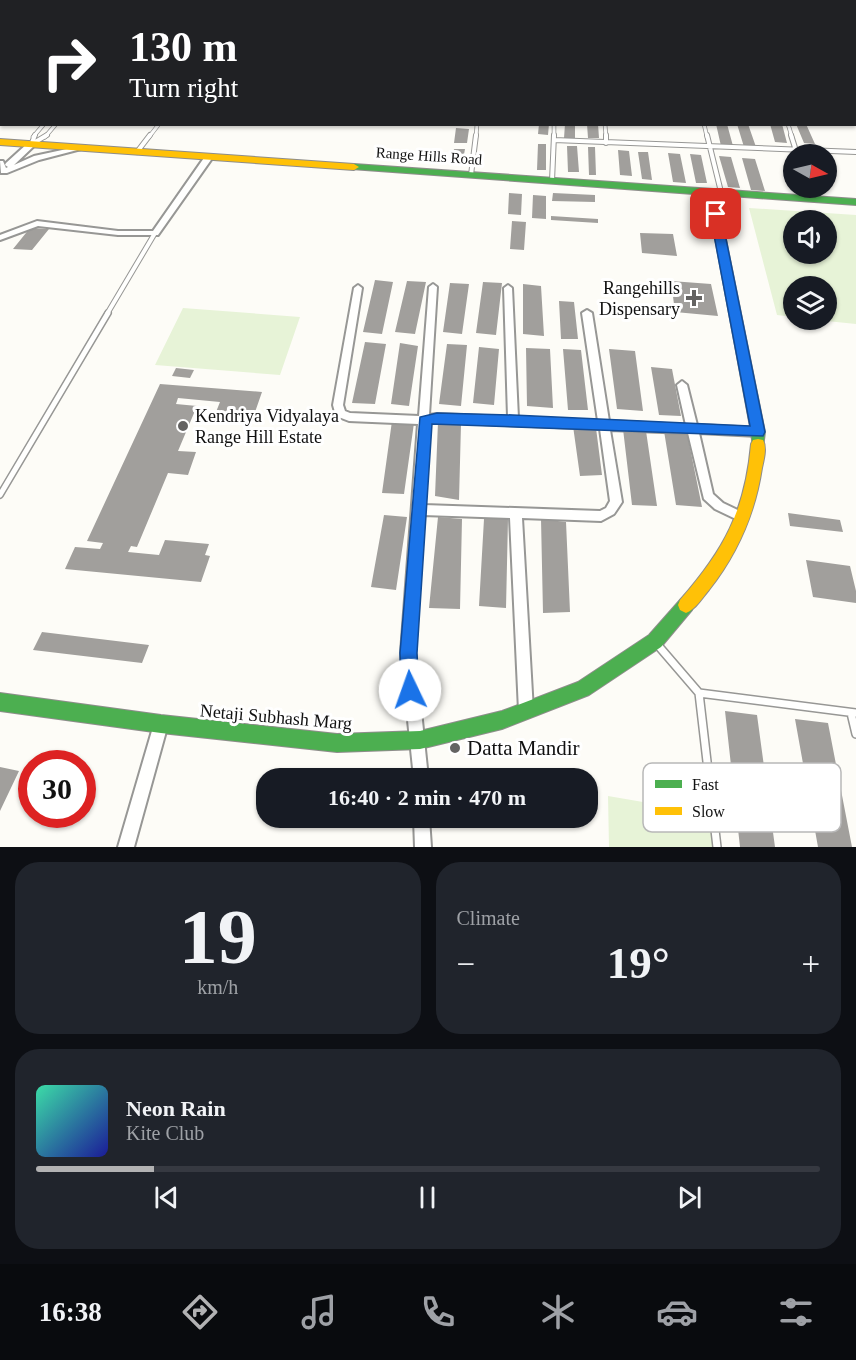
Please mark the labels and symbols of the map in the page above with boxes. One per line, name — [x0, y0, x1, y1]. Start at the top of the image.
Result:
street label: Range Hills Road — [375, 144, 483, 168]
north arrow — [783, 144, 837, 198]
pin — [690, 188, 741, 239]
place label: Rangehills Dispensary — [599, 278, 680, 319]
marker: Rangehills Dispensary — [685, 289, 703, 307]
place label: Kendriya Vidyalaya Range Hill Estate — [195, 406, 339, 447]
marker: Kendriya Vidyalaya Range Hill Estate — [176, 419, 190, 433]
position arrow — [378, 658, 442, 722]
street label: Netaji Subhash Marg — [199, 700, 353, 734]
place label: Datta Mandir — [467, 736, 580, 760]
marker: Datta Mandir — [448, 741, 462, 755]
speed limit sign: 30 — [18, 750, 96, 828]
legend — [643, 763, 841, 832]
text: Fast — [692, 776, 719, 793]
text: Slow — [692, 803, 725, 820]

